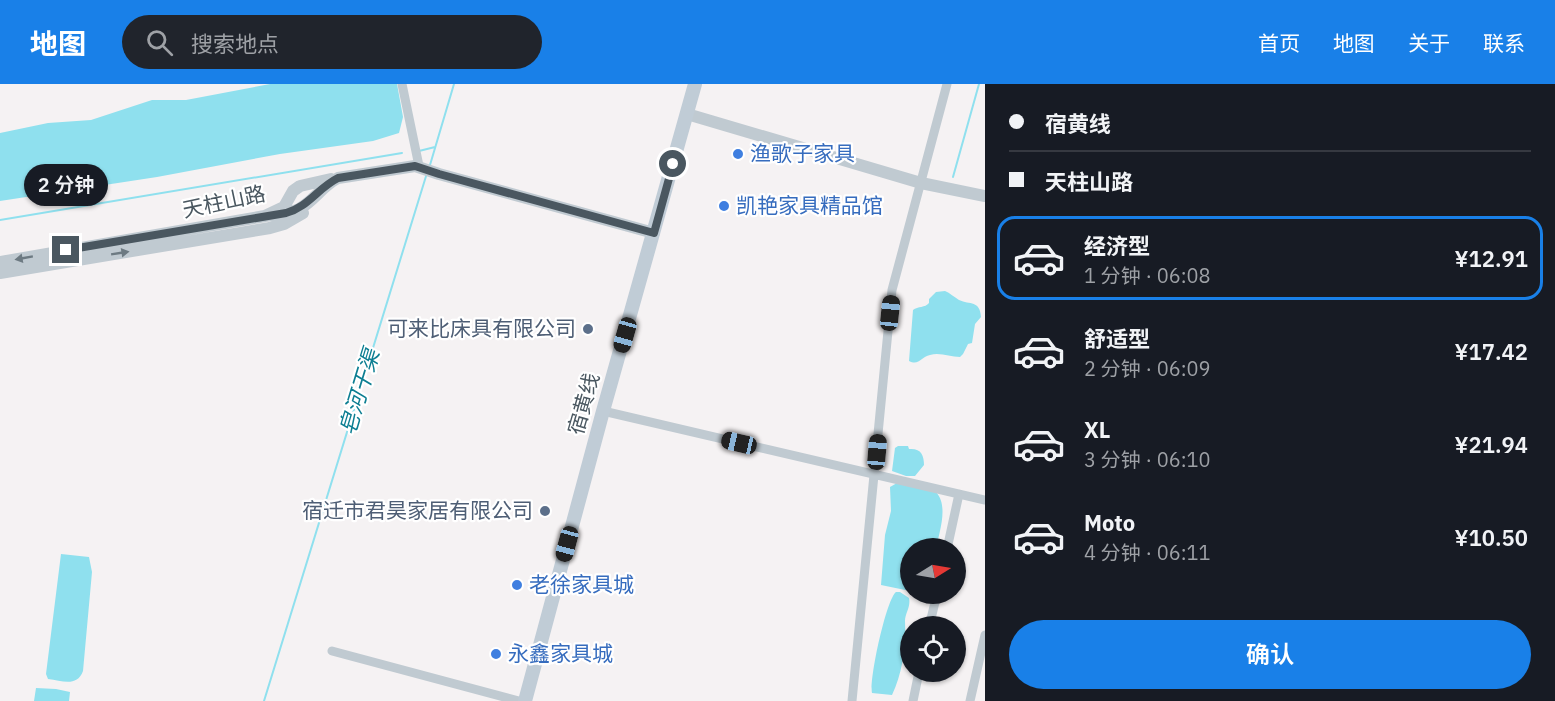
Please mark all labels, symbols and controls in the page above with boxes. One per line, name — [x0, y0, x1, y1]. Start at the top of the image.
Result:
search box — [122, 15, 542, 69]
text: 地图 — [30, 25, 86, 62]
icon: search — [143, 26, 176, 59]
text: 搜索地点 — [191, 29, 279, 58]
text: 首页 — [1258, 29, 1300, 57]
text: 地图 — [1333, 29, 1375, 57]
text: 关于 — [1408, 29, 1450, 57]
text: 联系 — [1483, 29, 1525, 57]
text: 宿黄线 — [1045, 109, 1111, 138]
place label: 渔歌子家具 — [750, 139, 855, 167]
marker: 渔歌子家具 — [731, 147, 745, 161]
route start — [659, 150, 686, 177]
callout: 2 分钟 — [24, 163, 108, 205]
text: 天柱山路 — [1045, 167, 1133, 196]
text: 2 分钟 — [38, 171, 94, 198]
street label: 天柱山路 — [180, 179, 268, 223]
place label: 凯艳家具精品馆 — [736, 191, 883, 219]
marker: 凯艳家具精品馆 — [717, 199, 731, 213]
icon: car — [1012, 231, 1066, 285]
text: 经济型 — [1084, 231, 1150, 260]
route end — [52, 236, 79, 263]
text: ¥12.91 — [1455, 244, 1528, 273]
one-way arrow — [110, 249, 129, 258]
one-way arrow — [14, 254, 33, 263]
text: 1 分钟 · 06:08 — [1084, 262, 1211, 289]
car — [879, 294, 901, 332]
place label: 可来比床具有限公司 — [387, 314, 576, 342]
car — [611, 315, 639, 355]
marker: 可来比床具有限公司 — [581, 322, 595, 336]
icon: car — [1012, 324, 1066, 378]
text: 舒适型 — [1084, 324, 1150, 353]
text: ¥17.42 — [1455, 337, 1528, 366]
water label: 皂河干渠 — [332, 343, 386, 438]
text: 2 分钟 · 06:09 — [1084, 355, 1211, 382]
street label: 宿黄线 — [561, 370, 605, 438]
text: XL — [1084, 415, 1110, 444]
icon: car — [1012, 417, 1066, 471]
car — [719, 430, 759, 456]
text: ¥21.94 — [1455, 430, 1528, 459]
car — [866, 433, 888, 471]
text: 3 分钟 · 06:10 — [1084, 446, 1211, 473]
place label: 宿迁市君昊家居有限公司 — [302, 496, 533, 524]
marker: 宿迁市君昊家居有限公司 — [538, 504, 552, 518]
text: Moto — [1084, 508, 1135, 537]
icon: car — [1012, 510, 1066, 564]
text: ¥10.50 — [1455, 523, 1528, 552]
car — [554, 524, 580, 564]
north arrow — [900, 538, 966, 604]
map controls — [900, 538, 966, 682]
text: 4 分钟 · 06:11 — [1084, 539, 1211, 566]
place label: 老徐家具城 — [529, 570, 634, 598]
marker: 老徐家具城 — [510, 578, 524, 592]
button: locate — [900, 616, 966, 682]
button: 确认 — [1009, 620, 1531, 689]
place label: 永鑫家具城 — [508, 639, 613, 667]
marker: 永鑫家具城 — [489, 647, 503, 661]

